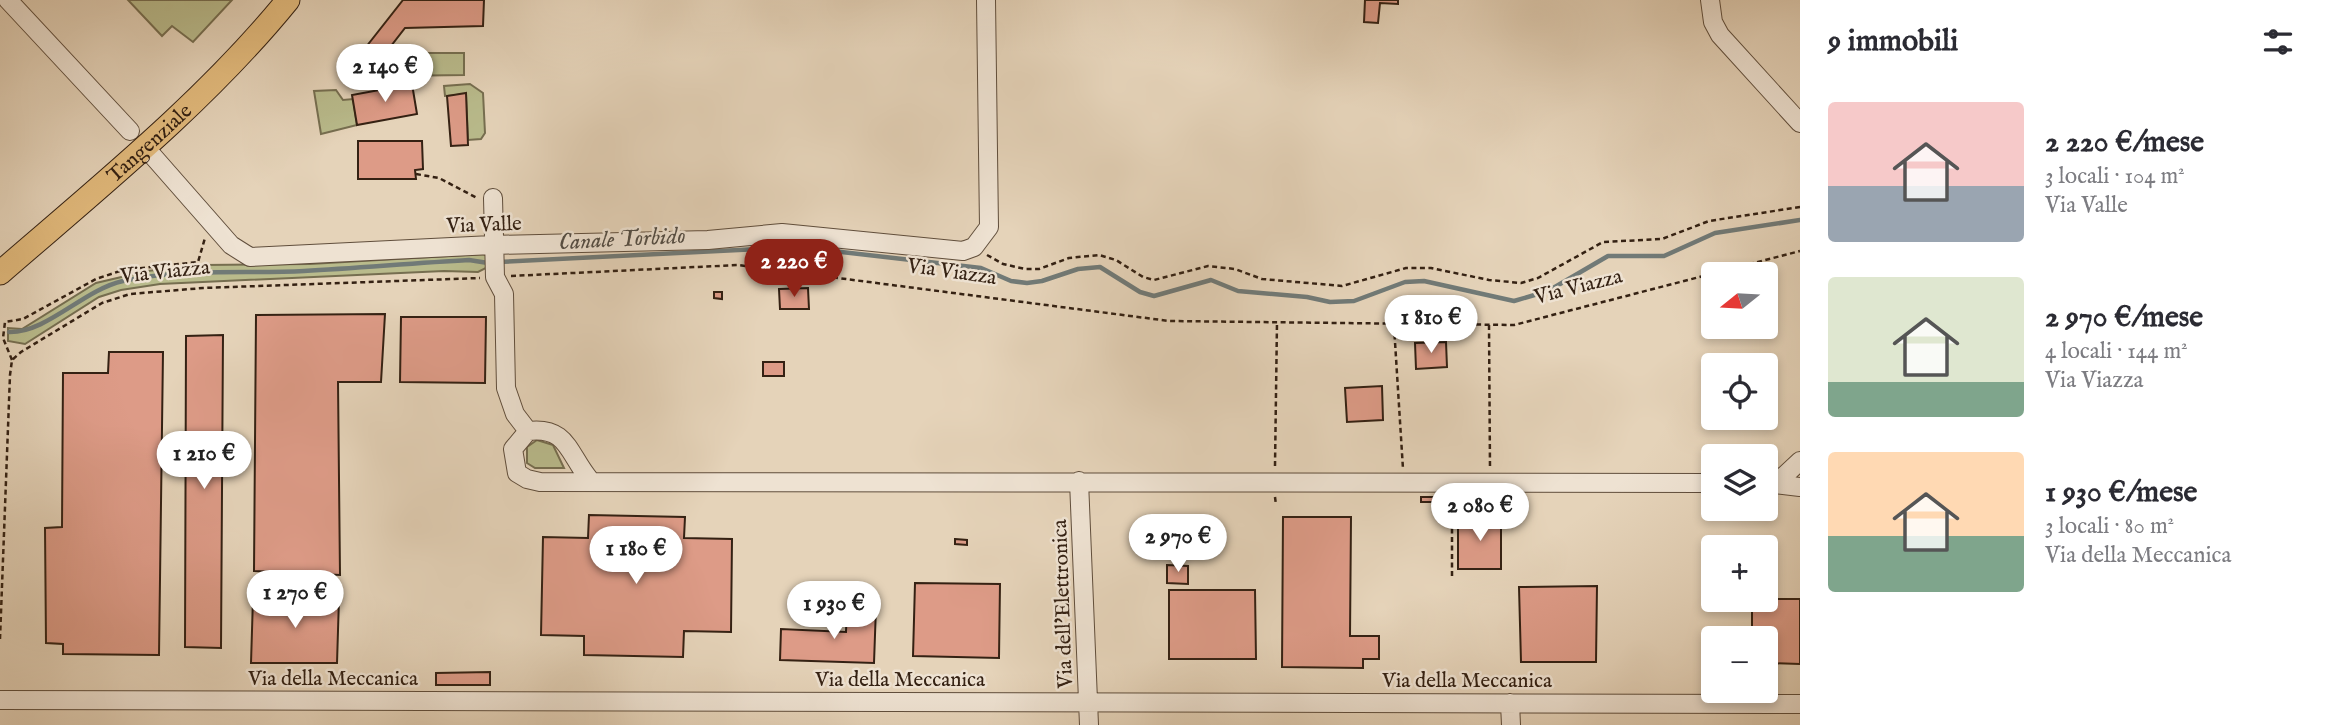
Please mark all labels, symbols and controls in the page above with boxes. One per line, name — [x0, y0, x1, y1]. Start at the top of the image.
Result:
text: 9 immobili — [1828, 23, 1958, 61]
icon: filters — [2259, 23, 2297, 61]
pin: 2 140 € — [320, 44, 450, 104]
text: 2 140 € — [352, 52, 418, 81]
street label: Tangenziale — [102, 98, 199, 190]
text: 2 220 €/mese — [2045, 124, 2204, 162]
icon: home — [1884, 130, 1968, 214]
text: 3 locali · 104 m² — [2045, 162, 2185, 191]
text: Via Valle — [2045, 191, 2128, 220]
street label: Via Valle — [445, 211, 523, 240]
water label: Canale Torbido — [558, 222, 686, 257]
pin: 2 220 € — [729, 240, 859, 299]
text: 2 220 € — [760, 247, 828, 276]
street label: Via Viazza — [904, 253, 999, 292]
street label: Via Viazza — [118, 254, 212, 291]
north arrow — [1701, 262, 1778, 340]
map controls — [1701, 262, 1778, 703]
street label: Via Viazza — [1530, 263, 1626, 312]
pin: 1 810 € — [1366, 296, 1496, 355]
text: 2 970 €/mese — [2045, 299, 2203, 337]
text: 1 810 € — [1401, 303, 1461, 332]
icon: home — [1884, 305, 1968, 389]
text: 4 locali · 144 m² — [2045, 337, 2188, 366]
button: locate — [1701, 353, 1778, 430]
text: Via Viazza — [2045, 366, 2144, 395]
pin: 1 210 € — [139, 432, 269, 491]
text: 1 210 € — [173, 439, 235, 468]
button: layers — [1701, 444, 1778, 521]
text: 1 930 €/mese — [2045, 474, 2197, 512]
icon: home — [1884, 480, 1968, 564]
pin: 2 080 € — [1415, 484, 1545, 543]
text: 2 080 € — [1447, 491, 1513, 520]
text: 3 locali · 80 m² — [2045, 512, 2174, 541]
pin: 2 970 € — [1113, 514, 1243, 574]
street label: Via dell'Elettronica — [1047, 518, 1080, 690]
text: 2 970 € — [1145, 522, 1211, 551]
pin: 1 180 € — [571, 526, 701, 586]
text: 1 180 € — [606, 534, 666, 563]
button: + — [1701, 535, 1778, 612]
text: Via della Meccanica — [2045, 541, 2231, 570]
pin: 1 270 € — [230, 570, 360, 630]
text: 1 270 € — [263, 578, 327, 607]
pin: 1 930 € — [769, 582, 899, 641]
text: 1 930 € — [803, 589, 865, 618]
button: − — [1701, 626, 1778, 703]
street label: Via della Meccanica — [247, 666, 419, 693]
street label: Via della Meccanica — [814, 667, 986, 694]
street label: Via della Meccanica — [1381, 668, 1553, 695]

